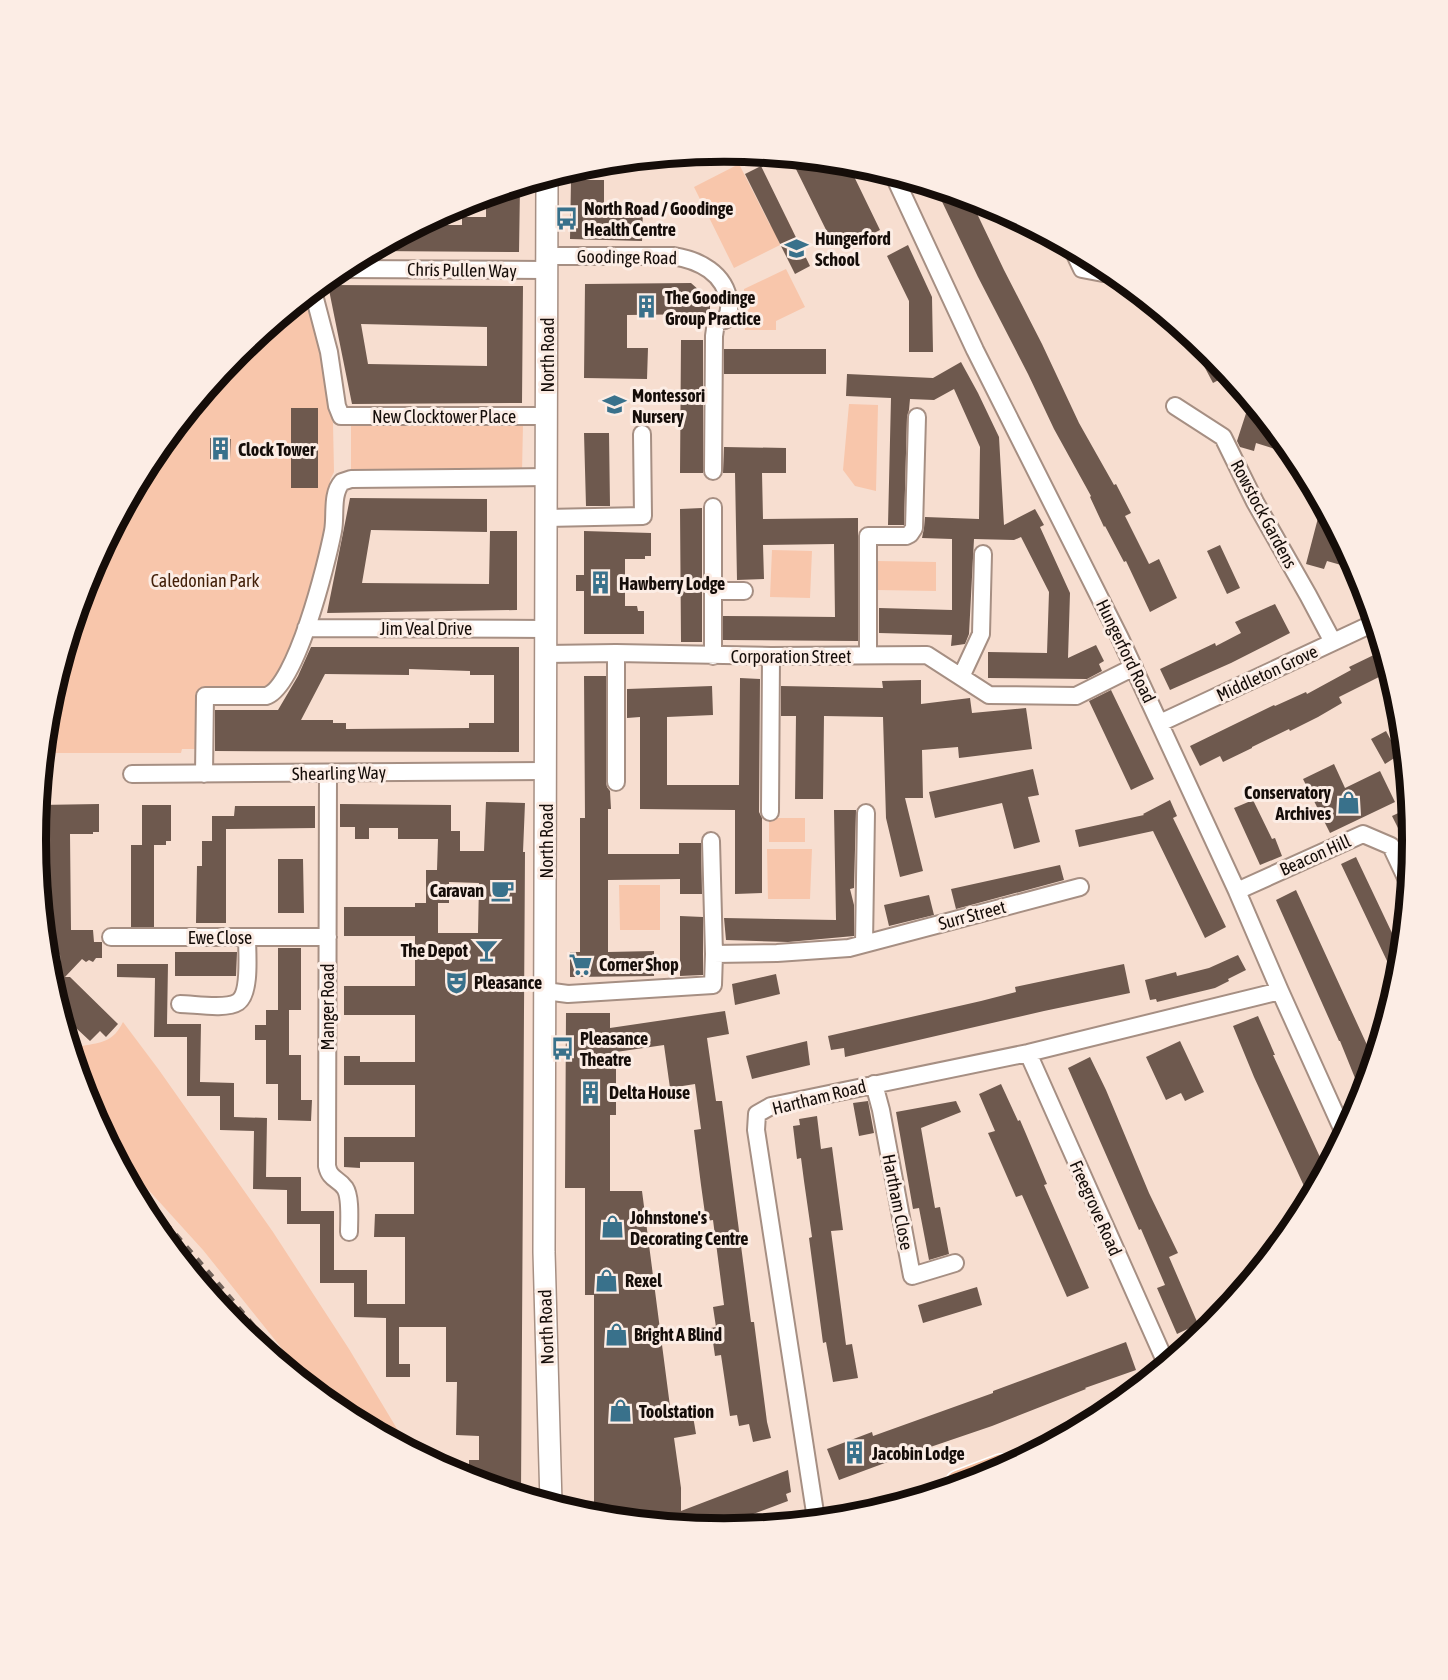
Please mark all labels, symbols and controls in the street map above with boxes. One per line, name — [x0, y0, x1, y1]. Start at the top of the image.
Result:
place label: North Road / Goodinge Health Centre — [584, 198, 733, 240]
bus stop icon: North Road / Goodinge Health Centre — [553, 205, 579, 231]
place label: Hungerford School — [815, 228, 891, 270]
school or university icon: Hungerford School — [784, 235, 810, 261]
street label: Goodinge Road — [577, 246, 677, 268]
street label: Chris Pullen Way — [407, 259, 517, 281]
place label: The Goodinge Group Practice — [665, 287, 761, 329]
building icon: The Goodinge Group Practice — [634, 294, 660, 320]
street label: North Road — [537, 318, 558, 392]
place label: Montessori Nursery — [632, 385, 705, 427]
school or university icon: Montessori Nursery — [601, 392, 627, 418]
street label: New Clocktower Place — [372, 406, 516, 427]
building icon: Clock Tower — [207, 436, 233, 462]
place label: Clock Tower — [238, 439, 316, 460]
street label: Rowstock Gardens — [1227, 456, 1301, 572]
park label: Caledonian Park — [151, 570, 259, 591]
building icon: Hawberry Lodge — [588, 570, 614, 596]
place label: Hawberry Lodge — [619, 573, 725, 594]
street label: Hungerford Road — [1092, 596, 1160, 706]
street label: Jim Veal Drive — [380, 618, 472, 639]
street label: Middleton Grove — [1213, 640, 1321, 706]
street label: Corporation Street — [731, 646, 851, 667]
street label: Shearling Way — [292, 762, 386, 784]
place label: Conservatory Archives — [1244, 782, 1332, 824]
shop icon: Conservatory Archives — [1336, 789, 1362, 815]
street label: North Road — [536, 804, 557, 878]
street label: Beacon Hill — [1276, 830, 1354, 880]
cafe icon: Caravan — [489, 877, 515, 903]
place label: Caravan — [430, 880, 484, 901]
street label: Surr Street — [936, 896, 1008, 934]
street label: Ewe Close — [188, 927, 252, 948]
bar icon: The Depot — [473, 937, 499, 963]
place label: The Depot — [401, 940, 469, 961]
supermarket icon: Corner Shop — [568, 951, 594, 977]
place label: Corner Shop — [599, 954, 679, 975]
street label: Manger Road — [317, 964, 338, 1050]
theatre icon: Pleasance — [443, 969, 469, 995]
place label: Pleasance — [474, 972, 542, 993]
place label: Pleasance Theatre — [580, 1028, 648, 1070]
bus stop icon: Pleasance Theatre — [549, 1035, 575, 1061]
street label: Hartham Road — [770, 1075, 868, 1119]
building icon: Delta House — [578, 1079, 604, 1105]
place label: Delta House — [609, 1082, 690, 1103]
street label: Hartham Close — [878, 1152, 918, 1252]
street label: Freegrove Road — [1066, 1157, 1126, 1259]
place label: Johnstone's Decorating Centre — [629, 1207, 749, 1249]
shop icon: Johnstone's Decorating Centre — [599, 1214, 625, 1240]
shop icon: Rexel — [594, 1267, 620, 1293]
place label: Rexel — [625, 1270, 662, 1291]
street label: North Road — [534, 1289, 558, 1365]
shop icon: Bright A Blind — [603, 1321, 629, 1347]
place label: Bright A Blind — [634, 1324, 722, 1345]
shop icon: Toolstation — [608, 1398, 634, 1424]
place label: Toolstation — [639, 1401, 714, 1422]
building icon: Jacobin Lodge — [841, 1440, 867, 1466]
place label: Jacobin Lodge — [871, 1443, 965, 1464]

